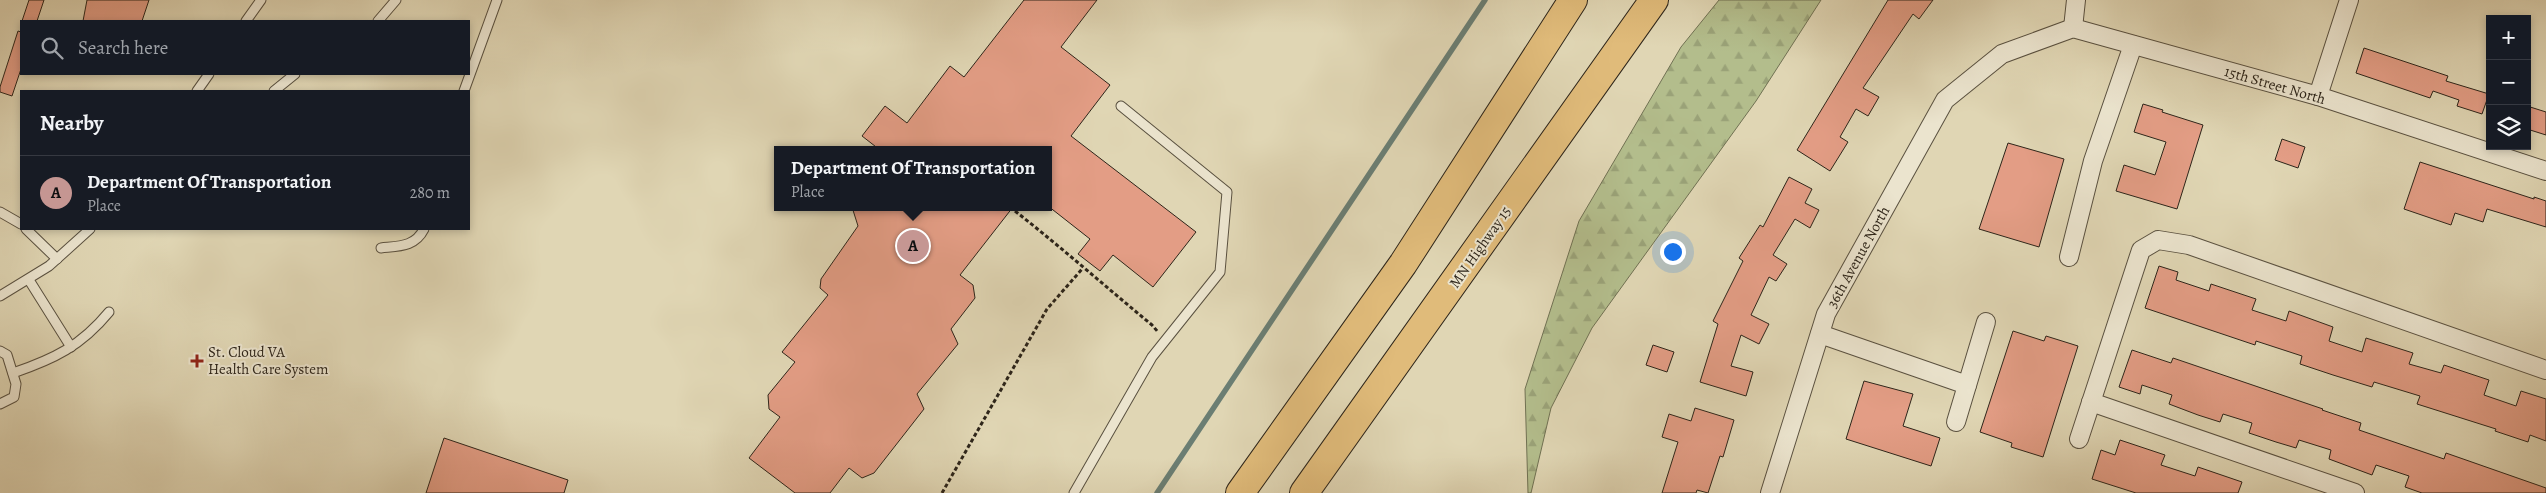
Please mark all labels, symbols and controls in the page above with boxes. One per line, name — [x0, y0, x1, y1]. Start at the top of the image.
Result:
map controls — [2486, 15, 2531, 150]
button: + — [2486, 15, 2531, 60]
search box — [20, 20, 470, 75]
icon: search — [38, 34, 66, 62]
text: Search here — [78, 35, 168, 61]
button: − — [2486, 60, 2531, 105]
street label: 15th Street North — [2222, 61, 2328, 109]
button: layers — [2486, 105, 2531, 150]
text: Nearby — [40, 109, 103, 137]
popup — [774, 146, 1052, 211]
text: Department Of Transportation — [791, 155, 1035, 181]
text: Department Of Transportation — [87, 169, 331, 195]
text: Place — [791, 181, 825, 203]
text: A — [51, 182, 61, 204]
text: 280 m — [410, 182, 450, 204]
text: Place — [87, 195, 121, 217]
street label: MN Highway 15 — [1444, 202, 1516, 292]
street label: 36th Avenue North — [1822, 203, 1894, 311]
pin: A — [897, 227, 929, 265]
your location — [1660, 239, 1686, 265]
place label: St. Cloud VA Health Care System — [208, 342, 329, 379]
marker: St. Cloud VA Health Care System — [190, 354, 204, 368]

